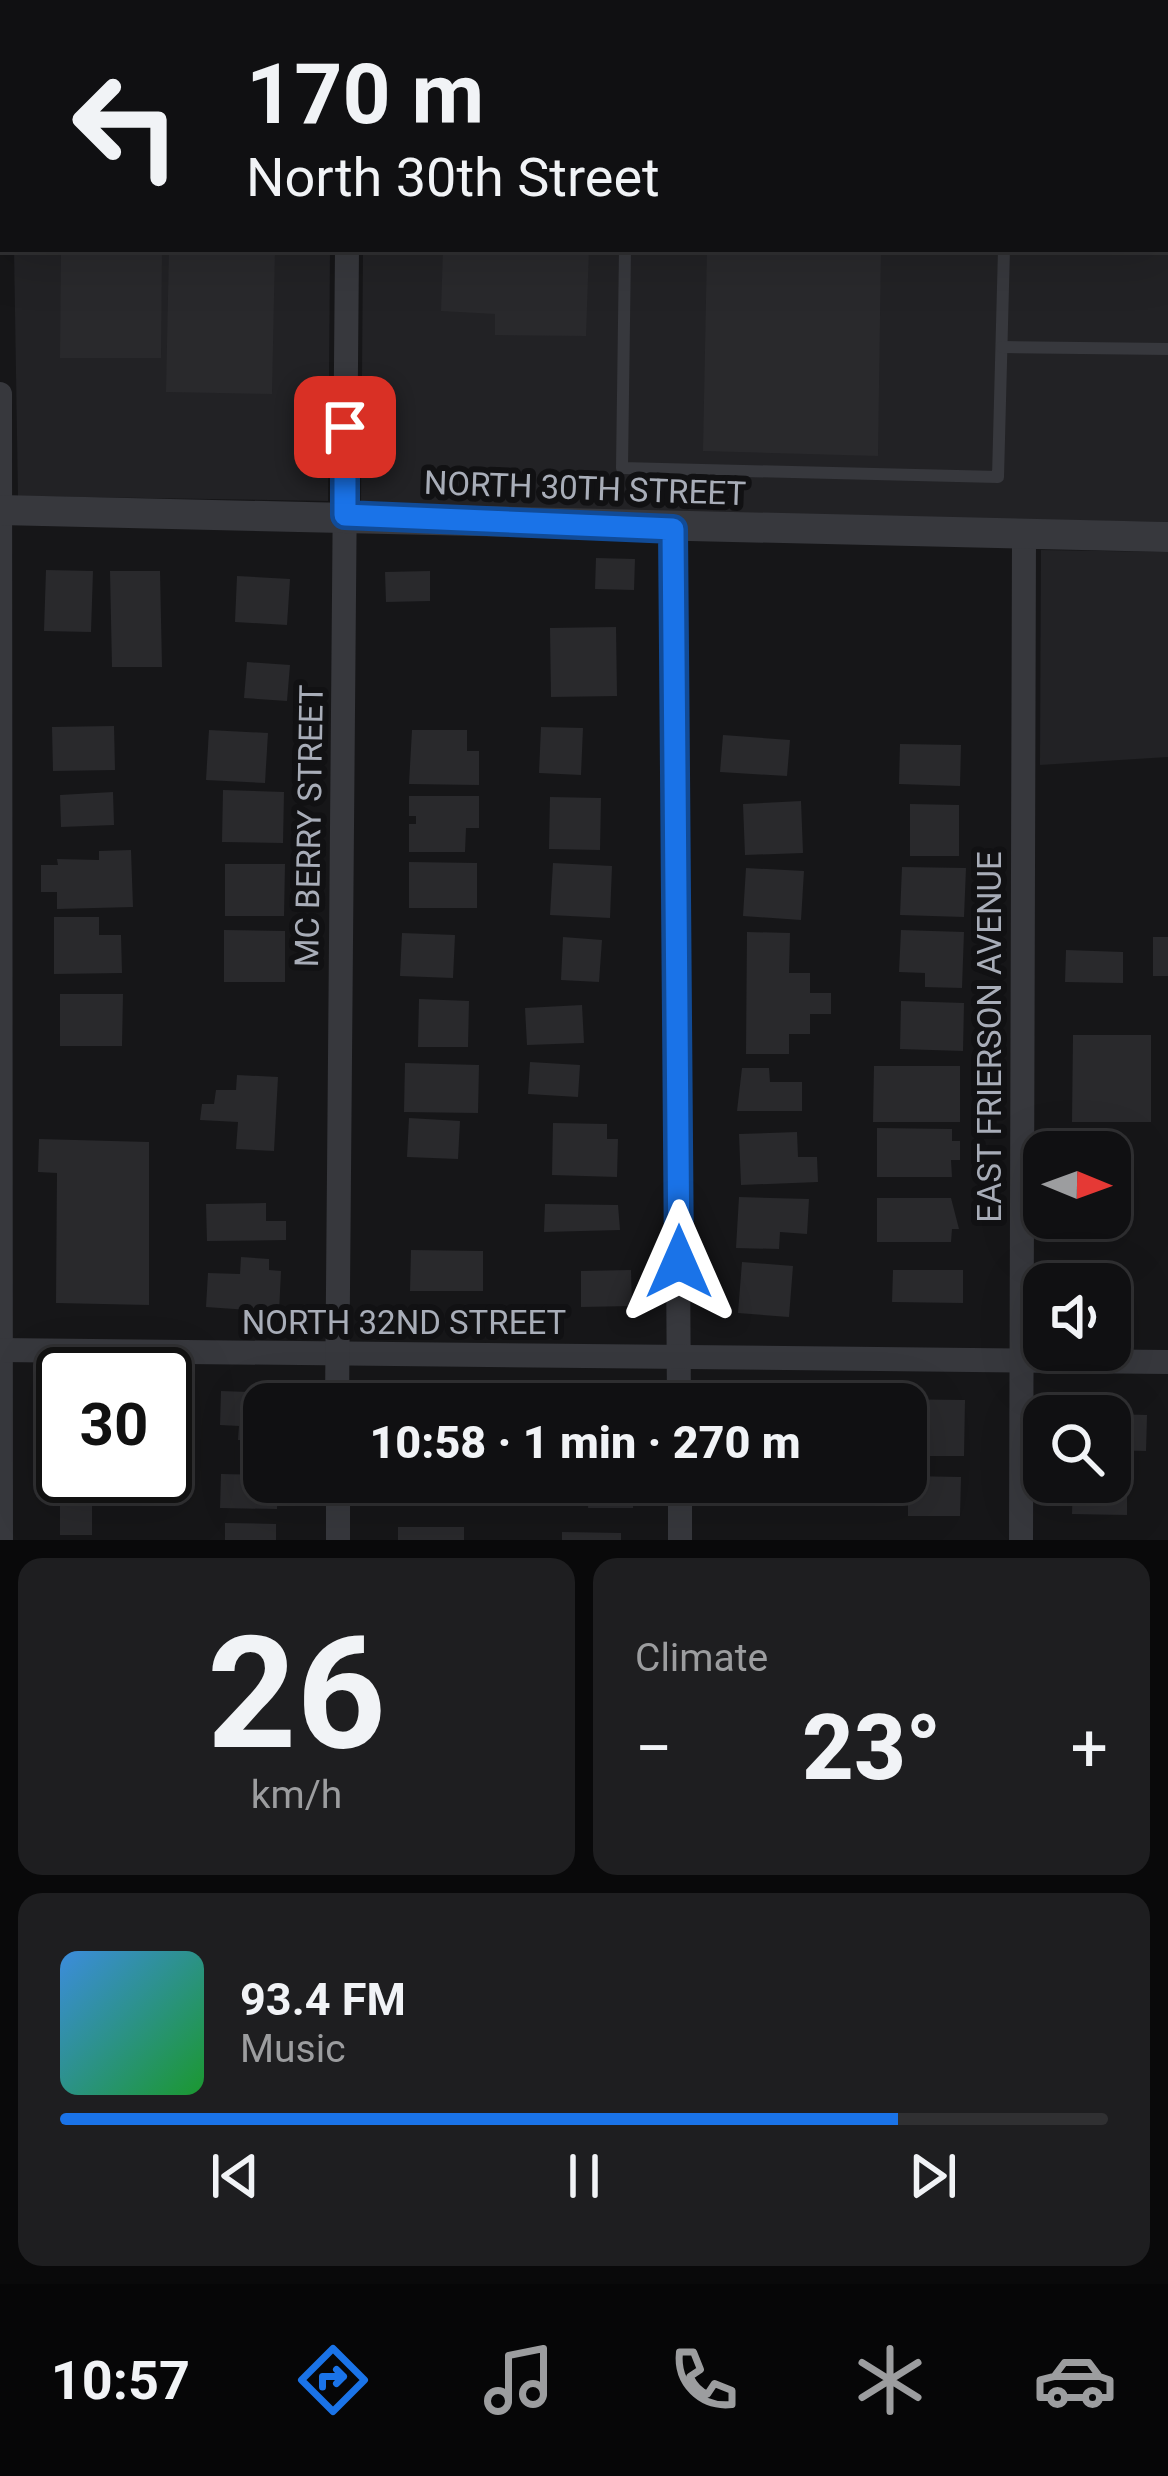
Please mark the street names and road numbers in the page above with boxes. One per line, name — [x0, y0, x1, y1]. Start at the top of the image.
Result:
street label: NORTH 30TH STREET — [423, 463, 747, 513]
street label: MC BERRY STREET — [287, 684, 331, 968]
street label: EAST FRIERSON AVENUE — [970, 851, 1009, 1223]
street label: NORTH 32ND STREET — [242, 1303, 566, 1342]

